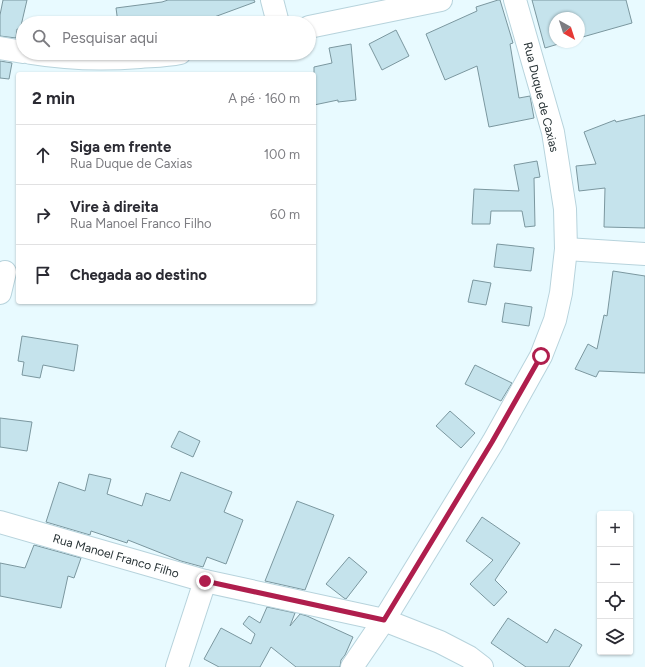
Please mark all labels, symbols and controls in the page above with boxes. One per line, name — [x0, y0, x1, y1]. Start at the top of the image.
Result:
north arrow — [549, 12, 585, 48]
search box — [16, 16, 316, 60]
icon: search — [30, 27, 52, 49]
text: Pesquisar aqui — [62, 29, 158, 47]
street label: Rua Duque de Caxias — [521, 41, 562, 154]
text: 2 min — [32, 88, 75, 108]
text: A pé · 160 m — [228, 91, 300, 106]
text: Siga em frente — [70, 138, 171, 156]
icon: ahead — [32, 144, 54, 166]
text: 100 m — [264, 147, 300, 162]
text: Rua Duque de Caxias — [70, 156, 192, 171]
text: Vire à direita — [70, 198, 159, 216]
icon: right — [32, 204, 54, 226]
text: 60 m — [270, 207, 300, 222]
text: Rua Manoel Franco Filho — [70, 216, 212, 231]
icon: arrive — [32, 264, 54, 286]
text: Chegada ao destino — [70, 266, 207, 284]
route start — [532, 347, 550, 365]
map controls — [597, 511, 633, 655]
button: + — [597, 511, 633, 547]
street label: Rua Manoel Franco Filho — [51, 531, 181, 581]
button: − — [597, 547, 633, 583]
route end — [196, 572, 214, 590]
button: locate — [597, 583, 633, 619]
button: layers — [597, 619, 633, 655]

